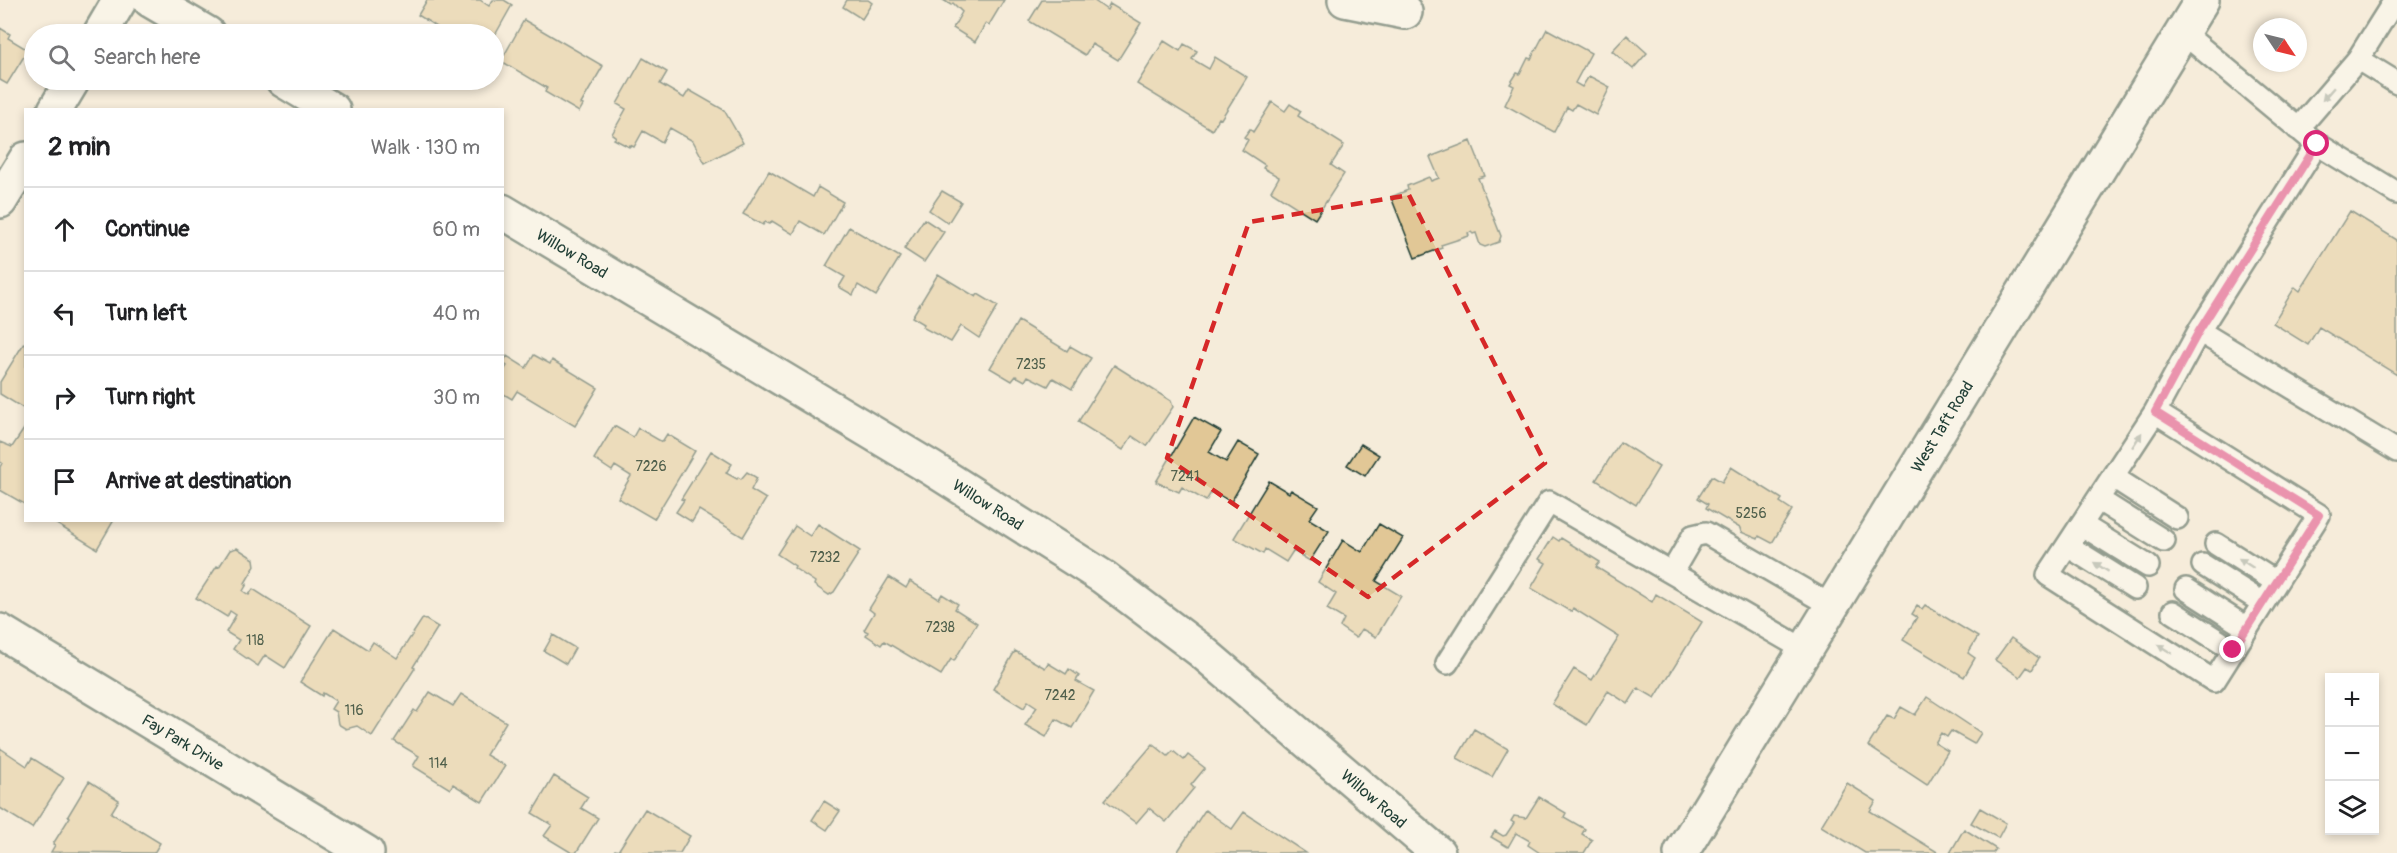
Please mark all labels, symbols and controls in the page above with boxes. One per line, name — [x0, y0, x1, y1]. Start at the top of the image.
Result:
north arrow — [2253, 18, 2307, 72]
search box — [24, 24, 504, 90]
icon: search — [45, 41, 78, 74]
text: Search here — [93, 43, 200, 71]
one-way arrow — [2322, 86, 2335, 101]
route start — [2303, 130, 2329, 156]
text: 2 min — [48, 131, 110, 163]
text: Walk · 130 m — [371, 135, 480, 160]
icon: ahead — [48, 213, 81, 246]
text: Continue — [105, 215, 189, 243]
text: 60 m — [433, 217, 480, 242]
street label: Willow Road — [532, 225, 611, 283]
icon: left — [48, 297, 81, 330]
text: Turn left — [105, 299, 187, 327]
text: 40 m — [433, 301, 480, 326]
house number: 7235 — [1016, 356, 1046, 373]
street label: West Taft Road — [1907, 377, 1978, 476]
icon: right — [48, 381, 81, 414]
text: Turn right — [105, 383, 195, 411]
text: 30 m — [433, 385, 480, 410]
one-way arrow — [2132, 431, 2143, 448]
house number: 7226 — [635, 458, 667, 475]
icon: arrive — [48, 465, 81, 498]
text: Arrive at destination — [105, 467, 291, 495]
house number: 7241 — [1171, 468, 1199, 485]
street label: Willow Road — [949, 475, 1027, 535]
house number: 5256 — [1735, 505, 1767, 522]
house number: 7232 — [810, 549, 840, 566]
one-way arrow — [2238, 558, 2254, 569]
one-way arrow — [2093, 561, 2109, 572]
house number: 7238 — [925, 619, 955, 636]
house number: 118 — [246, 632, 264, 649]
route end — [2219, 636, 2245, 662]
one-way arrow — [2156, 644, 2173, 655]
map controls — [2325, 673, 2379, 835]
button: + — [2325, 673, 2379, 727]
house number: 7242 — [1044, 687, 1076, 704]
house number: 116 — [344, 702, 364, 719]
street label: Fay Park Drive — [138, 710, 227, 775]
button: − — [2325, 727, 2379, 781]
house number: 114 — [428, 755, 448, 772]
street label: Willow Road — [1337, 766, 1410, 833]
button: layers — [2325, 781, 2379, 835]

